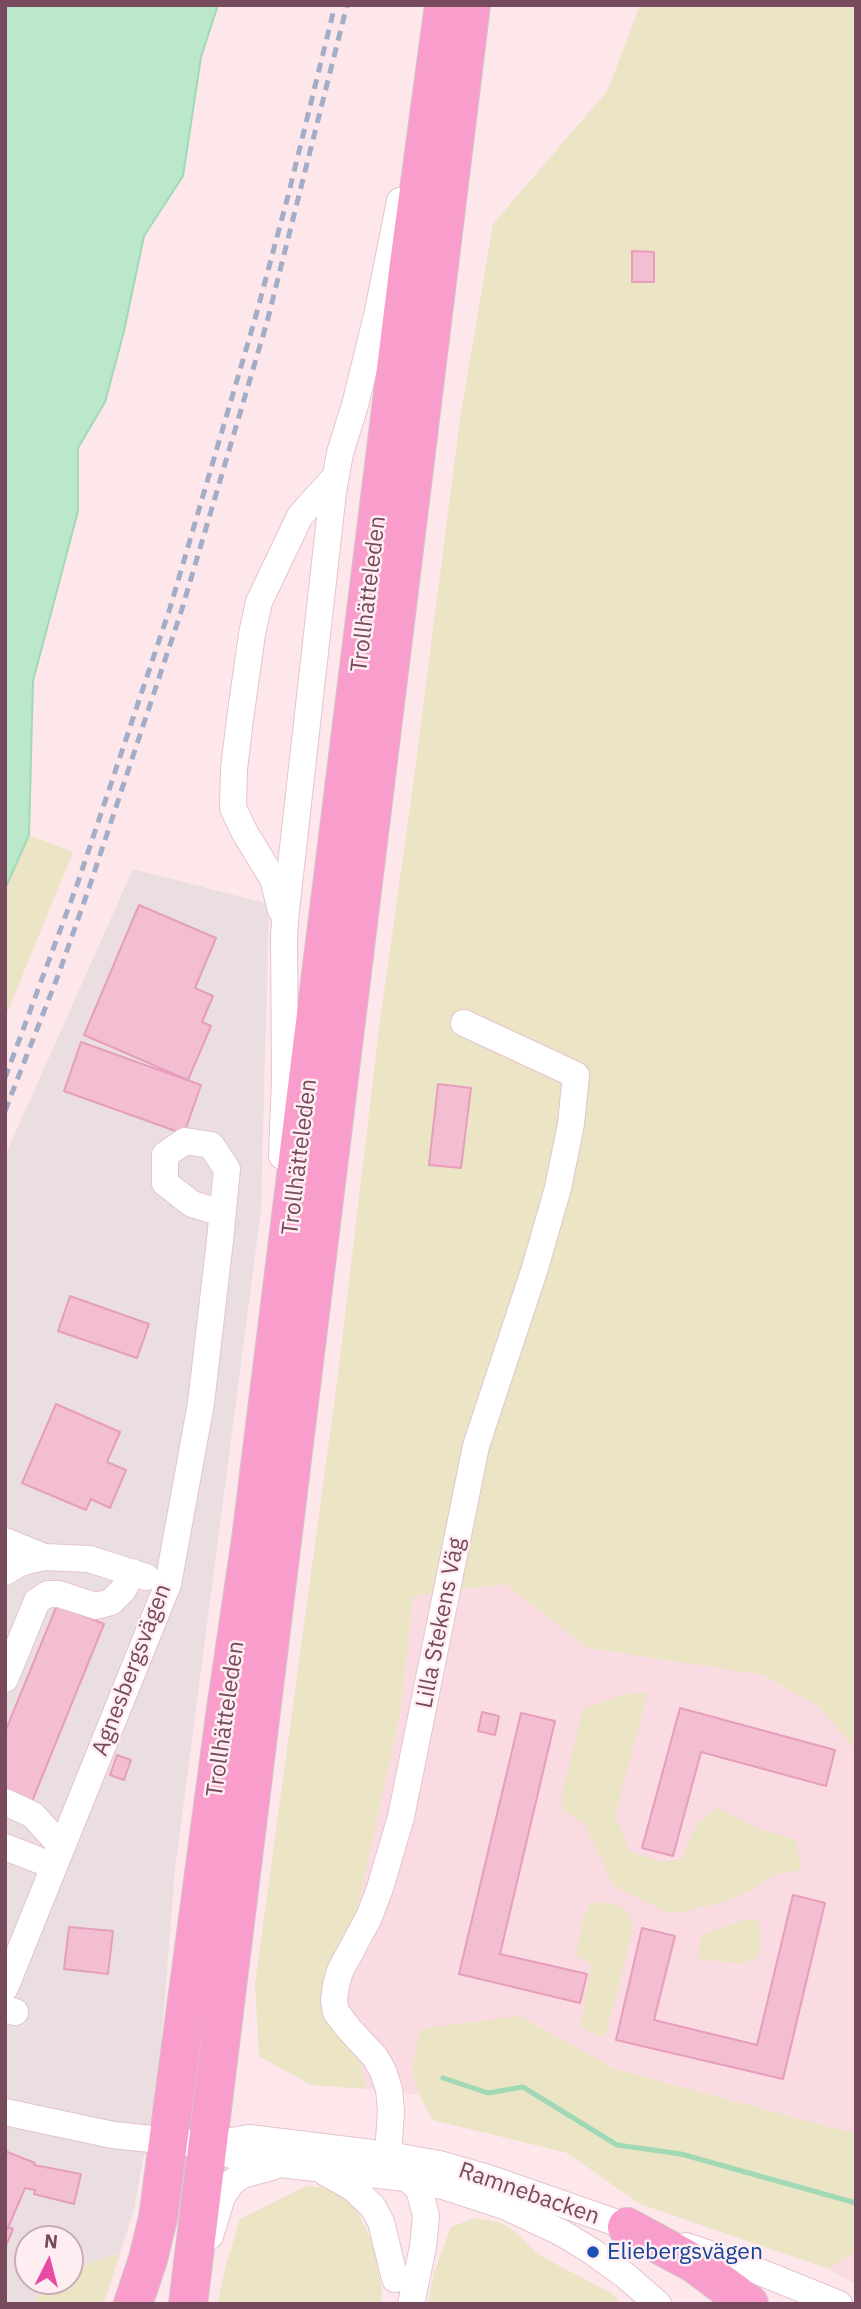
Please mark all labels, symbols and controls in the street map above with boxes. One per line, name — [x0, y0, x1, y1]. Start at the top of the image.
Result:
street label: Trollhätteleden — [346, 514, 392, 674]
street label: Trollhätteleden — [277, 1077, 323, 1237]
street label: Lilla Stekens Väg — [411, 1535, 471, 1711]
street label: Agnesbergsvägen — [87, 1580, 177, 1760]
street label: Trollhätteleden — [201, 1639, 251, 1799]
street label: Ramnebacken — [455, 2157, 603, 2231]
north arrow — [14, 2225, 84, 2295]
text: N — [43, 2228, 59, 2254]
place label: Eliebergsvägen — [607, 2238, 763, 2266]
marker: Eliebergsvägen — [585, 2244, 601, 2260]

